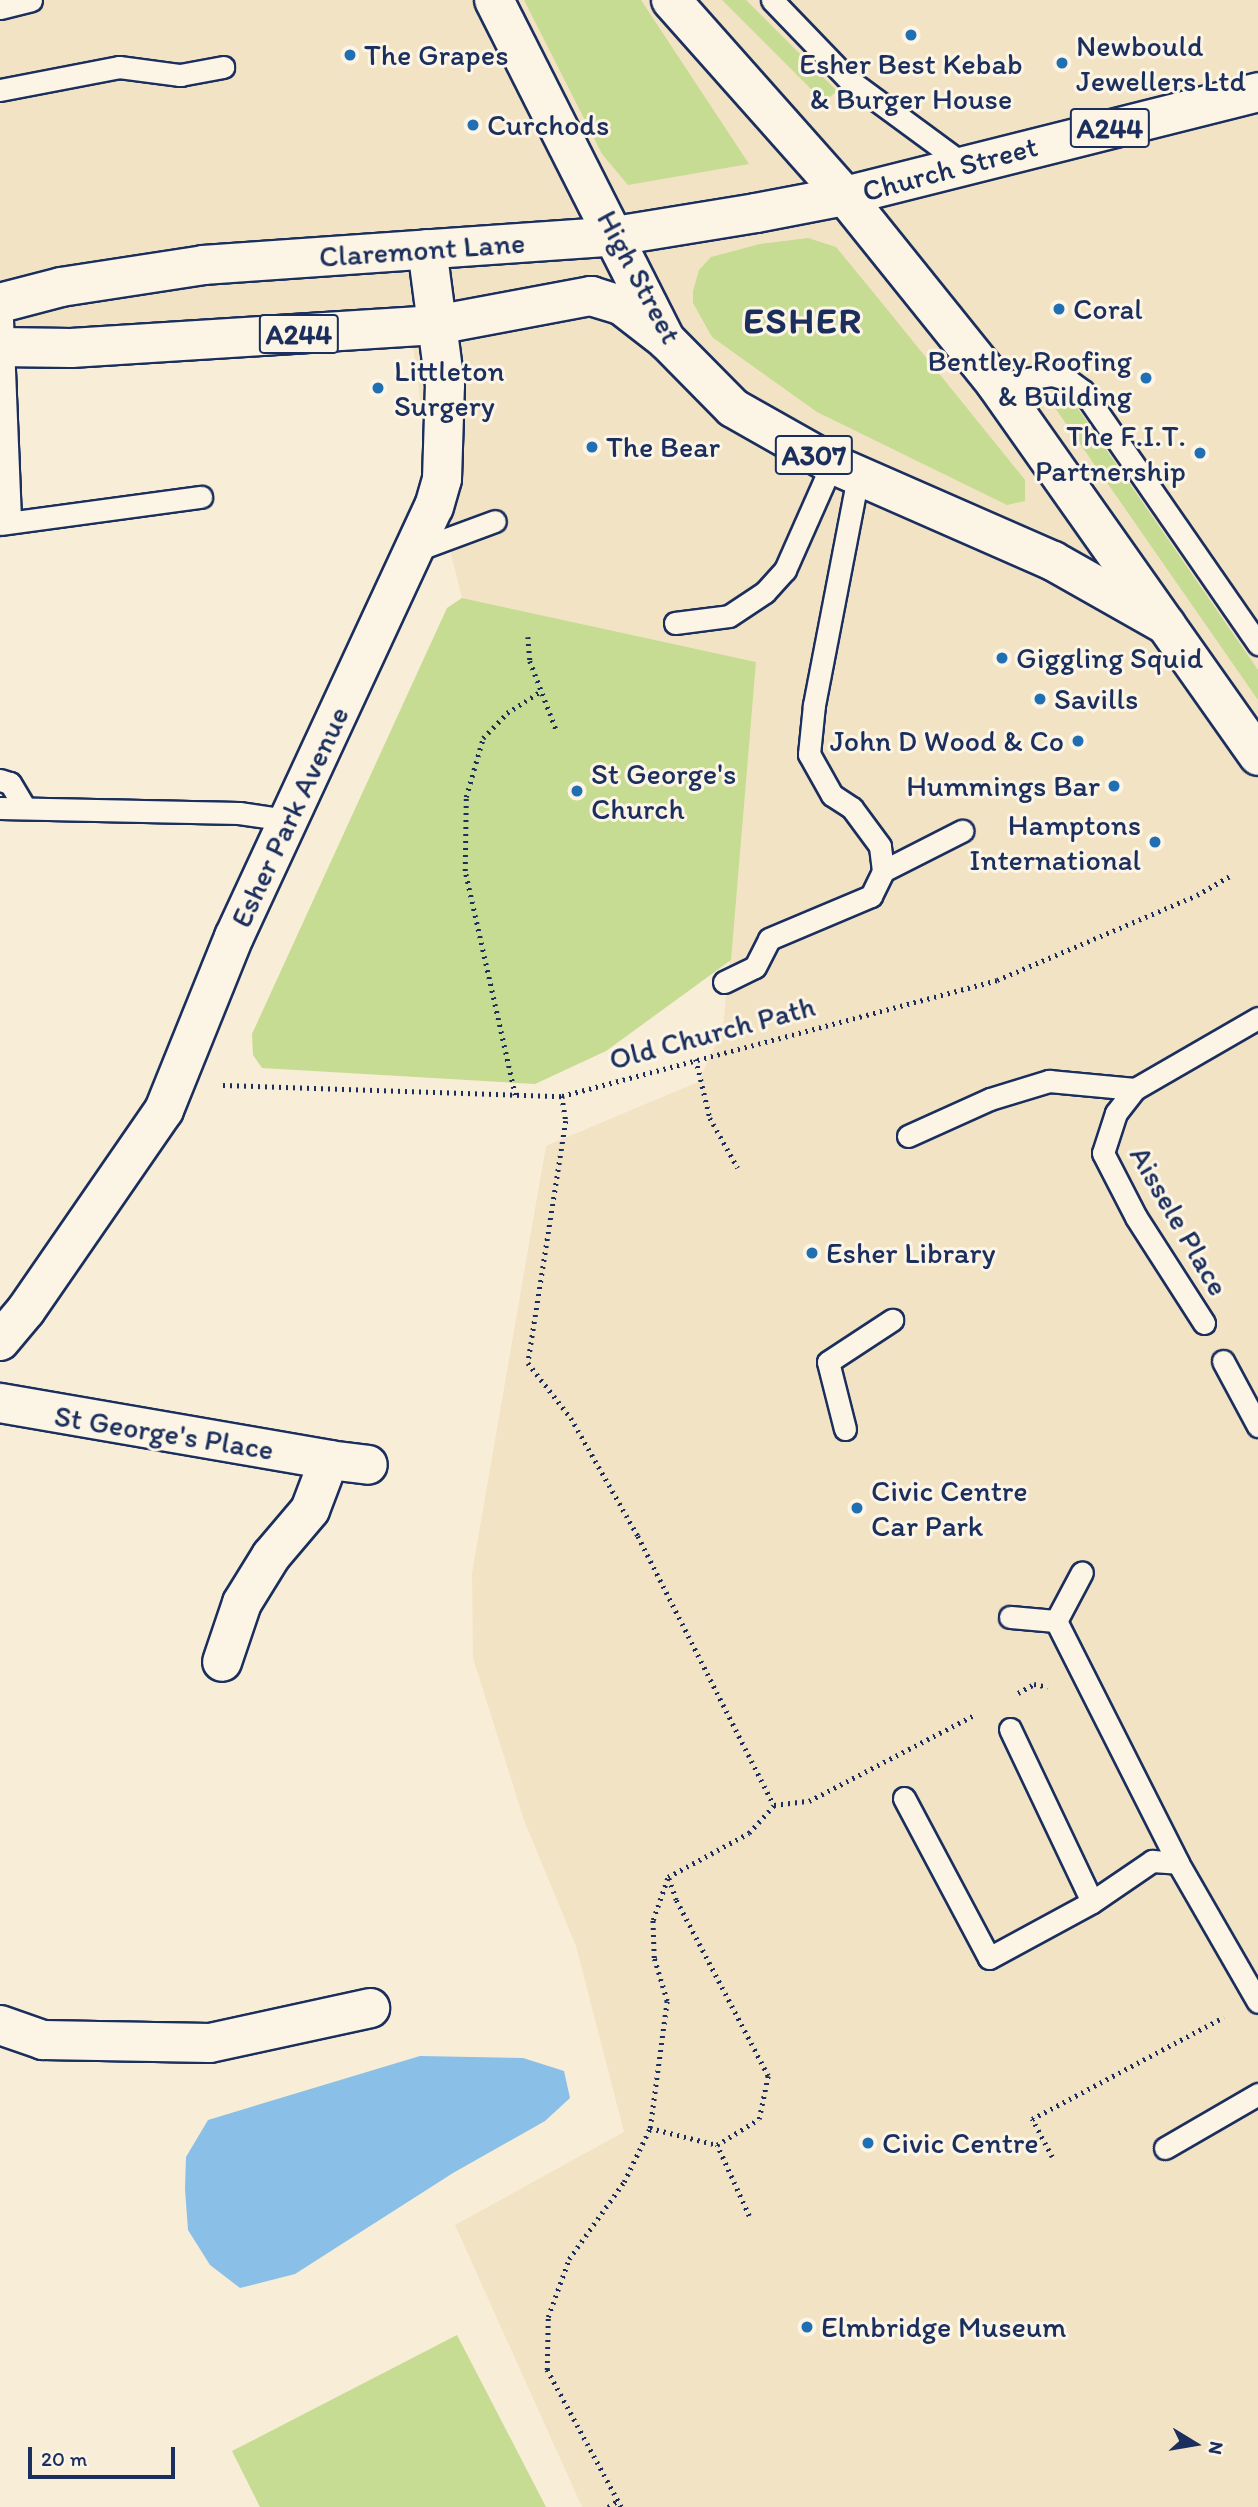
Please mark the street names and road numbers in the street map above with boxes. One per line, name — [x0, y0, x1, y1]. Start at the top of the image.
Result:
road number: A244 — [1070, 104, 1150, 152]
street label: Church Street — [859, 128, 1041, 210]
street label: High Street — [589, 204, 689, 350]
street label: Claremont Lane — [318, 225, 526, 275]
road number: A244 — [259, 310, 339, 358]
road number: A307 — [774, 430, 854, 480]
street label: Esher Park Avenue — [223, 702, 357, 932]
street label: Old Church Path — [605, 988, 819, 1078]
street label: Aissele Place — [1122, 1140, 1236, 1302]
street label: St George's Place — [52, 1398, 276, 1468]

